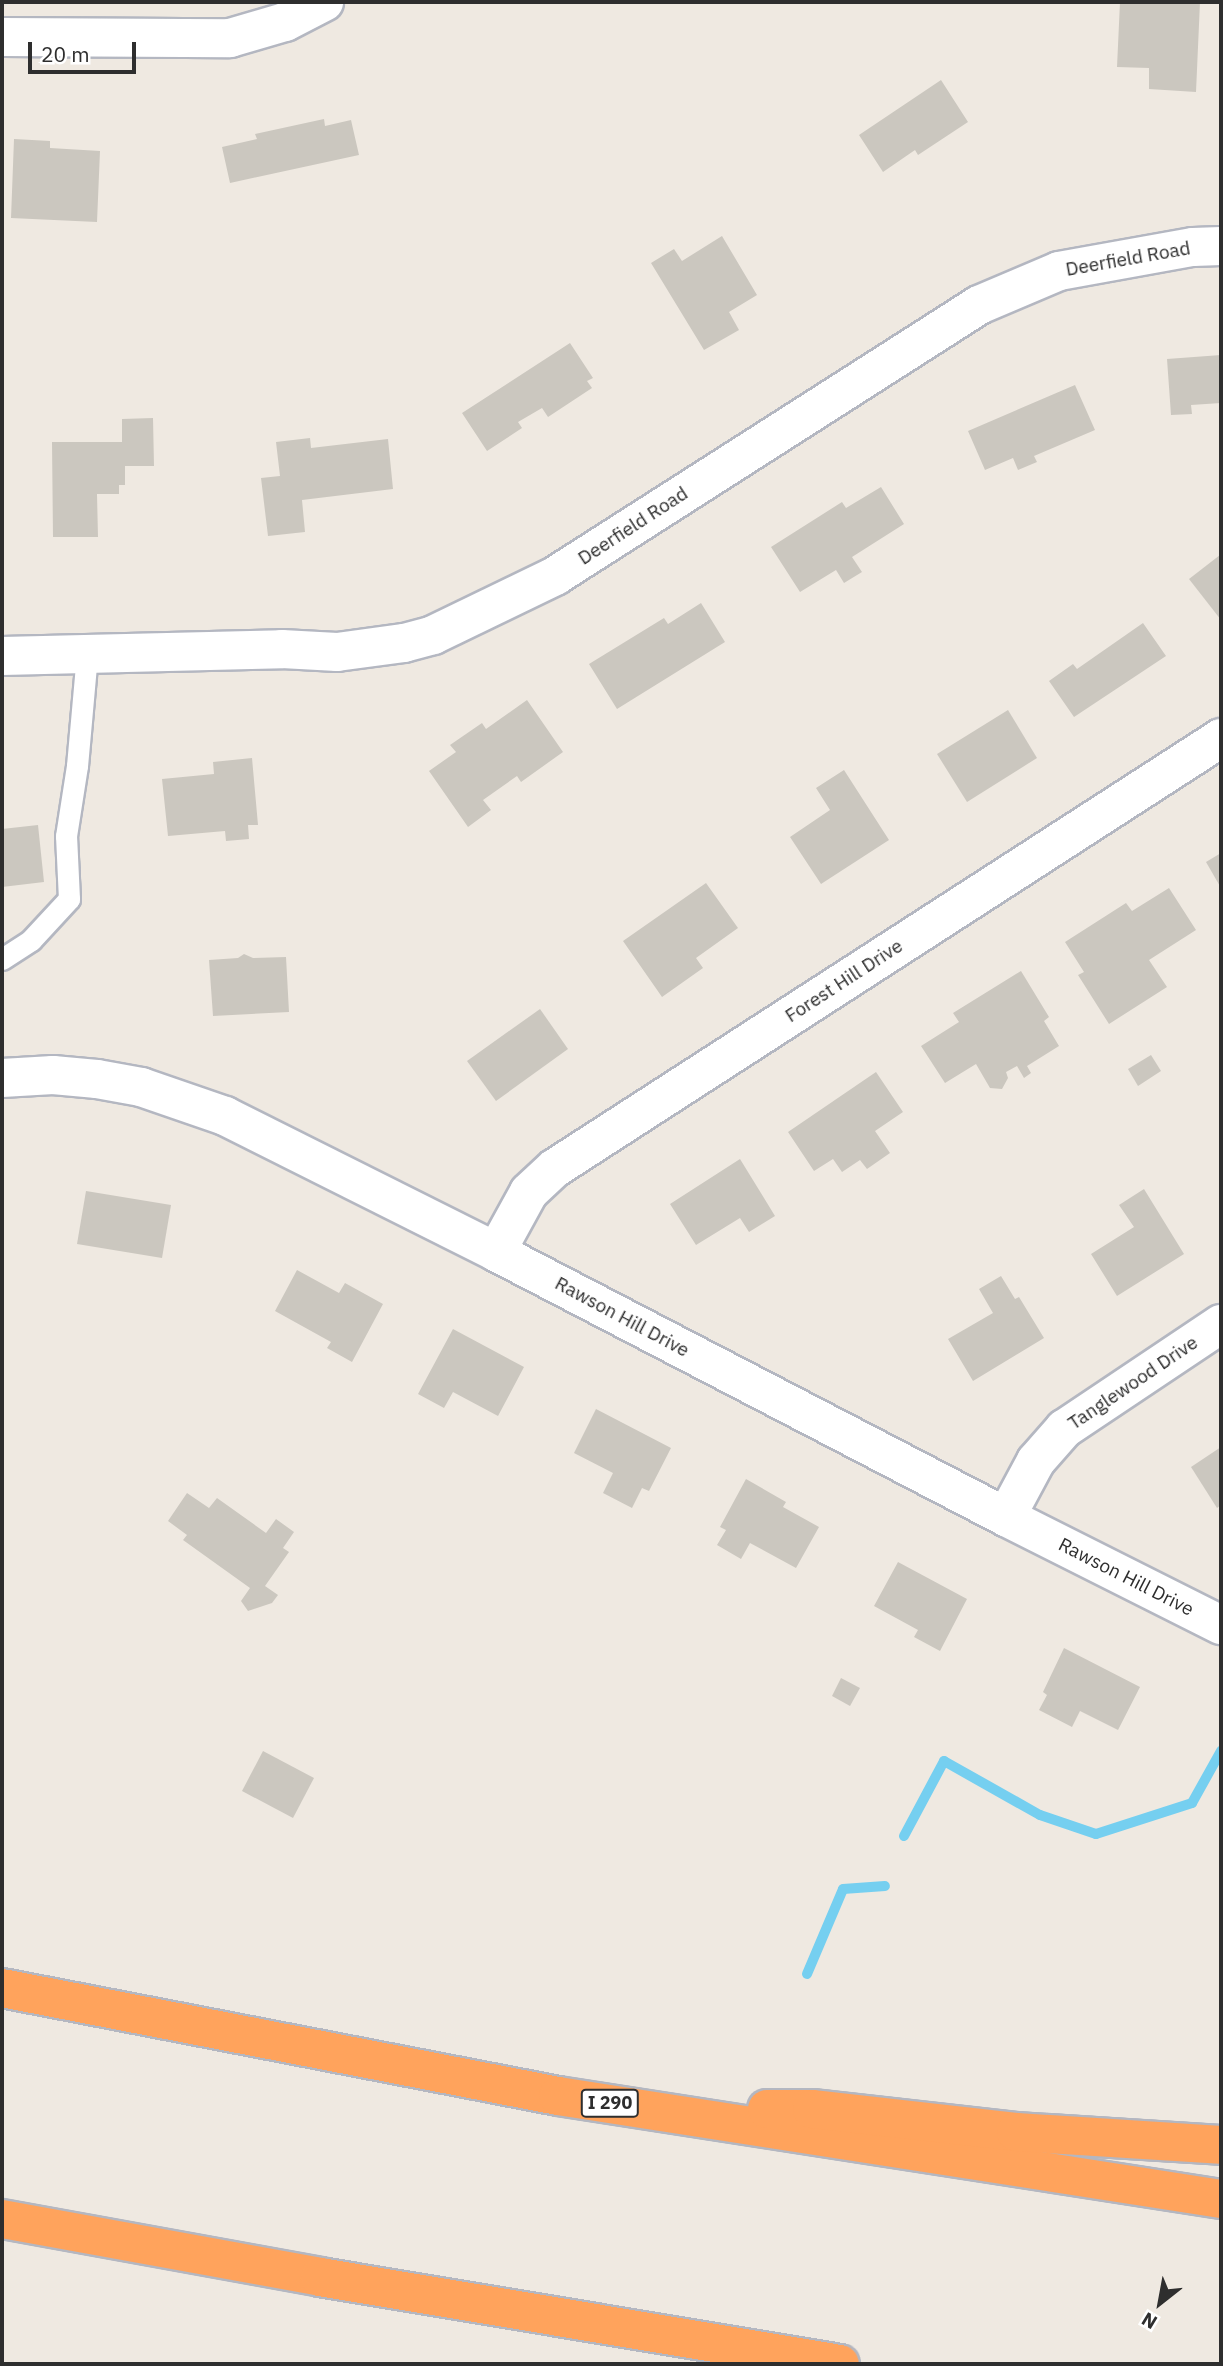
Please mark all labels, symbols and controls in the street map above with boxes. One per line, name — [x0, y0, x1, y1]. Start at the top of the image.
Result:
scale bar — [32, 28, 140, 72]
text: 20 m — [41, 40, 90, 68]
street label: Deerfield Road — [1064, 237, 1192, 281]
street label: Deerfield Road — [574, 482, 692, 570]
street label: Forest Hill Drive — [781, 935, 907, 1027]
street label: Rawson Hill Drive — [551, 1272, 693, 1362]
street label: Tanglewood Drive — [1064, 1331, 1202, 1435]
street label: Rawson Hill Drive — [1055, 1533, 1197, 1621]
road number: I 290 — [580, 2088, 640, 2118]
north arrow — [1125, 2268, 1195, 2338]
text: N — [1137, 2307, 1161, 2335]

